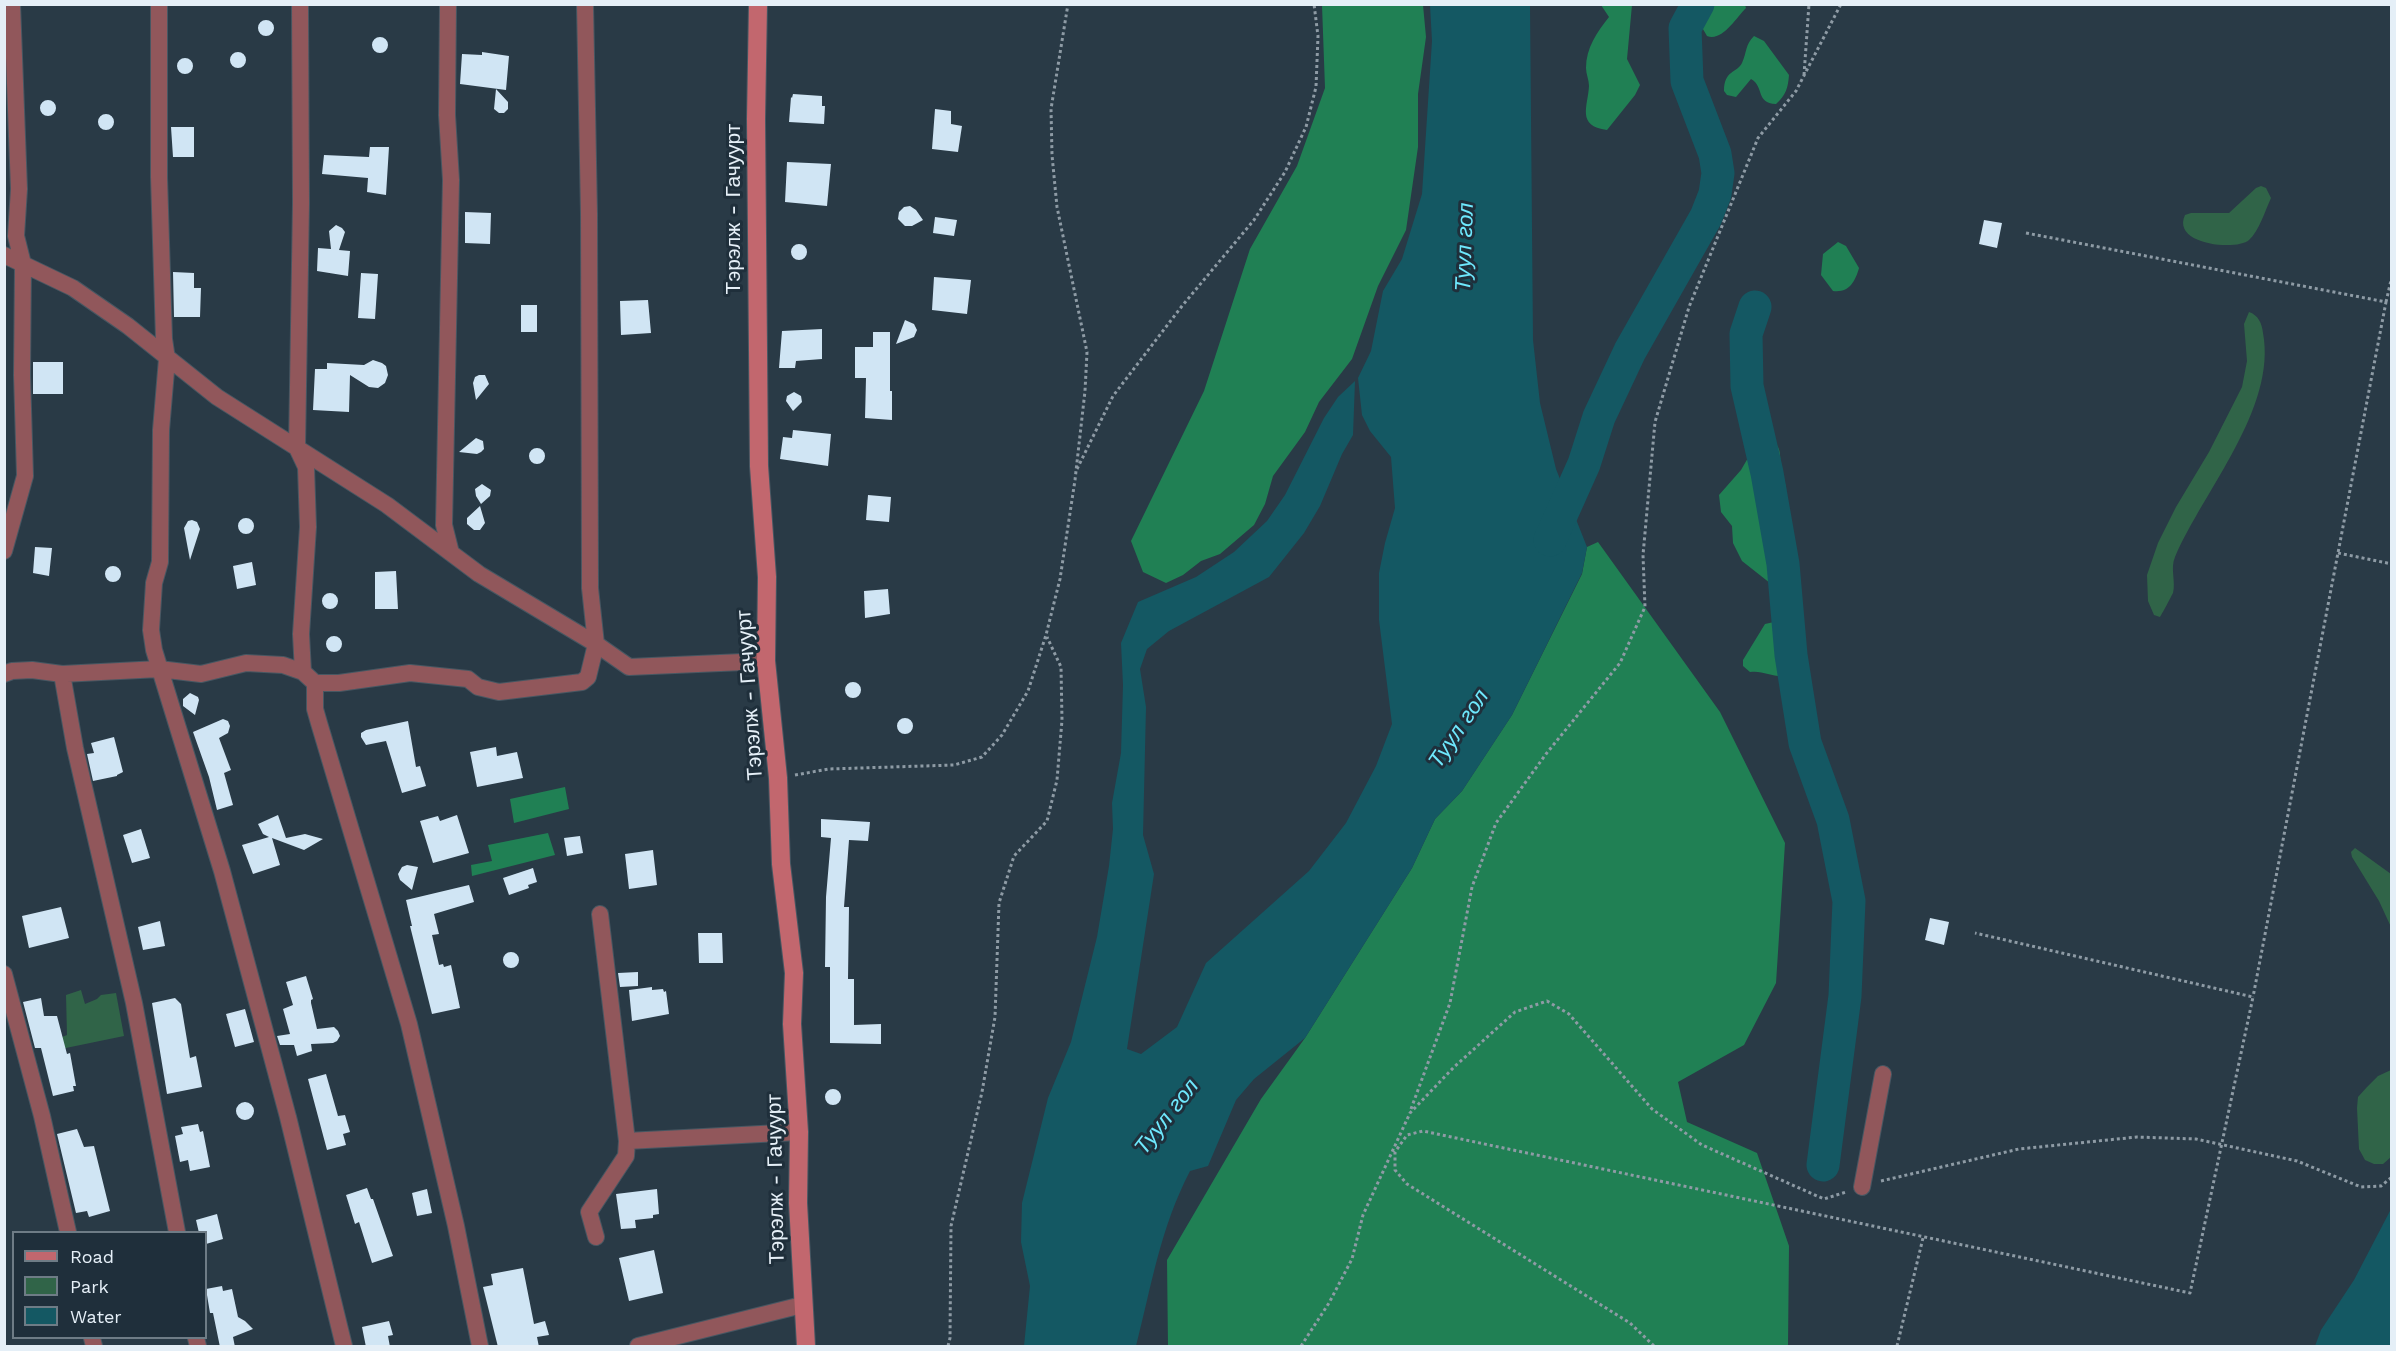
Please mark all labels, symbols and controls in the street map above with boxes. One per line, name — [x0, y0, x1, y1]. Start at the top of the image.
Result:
street label: Тэрэлж - Гачуурт — [721, 124, 747, 294]
water label: Туул гол — [1450, 202, 1480, 292]
street label: Тэрэлж - Гачуурт — [731, 609, 769, 781]
water label: Туул гол — [1423, 685, 1495, 773]
water label: Туул гол — [1129, 1074, 1205, 1160]
street label: Тэрэлж - Гачуурт — [762, 1093, 790, 1265]
legend — [12, 1231, 207, 1339]
text: Road — [70, 1246, 114, 1267]
text: Park — [70, 1276, 109, 1297]
text: Water — [70, 1306, 122, 1327]

